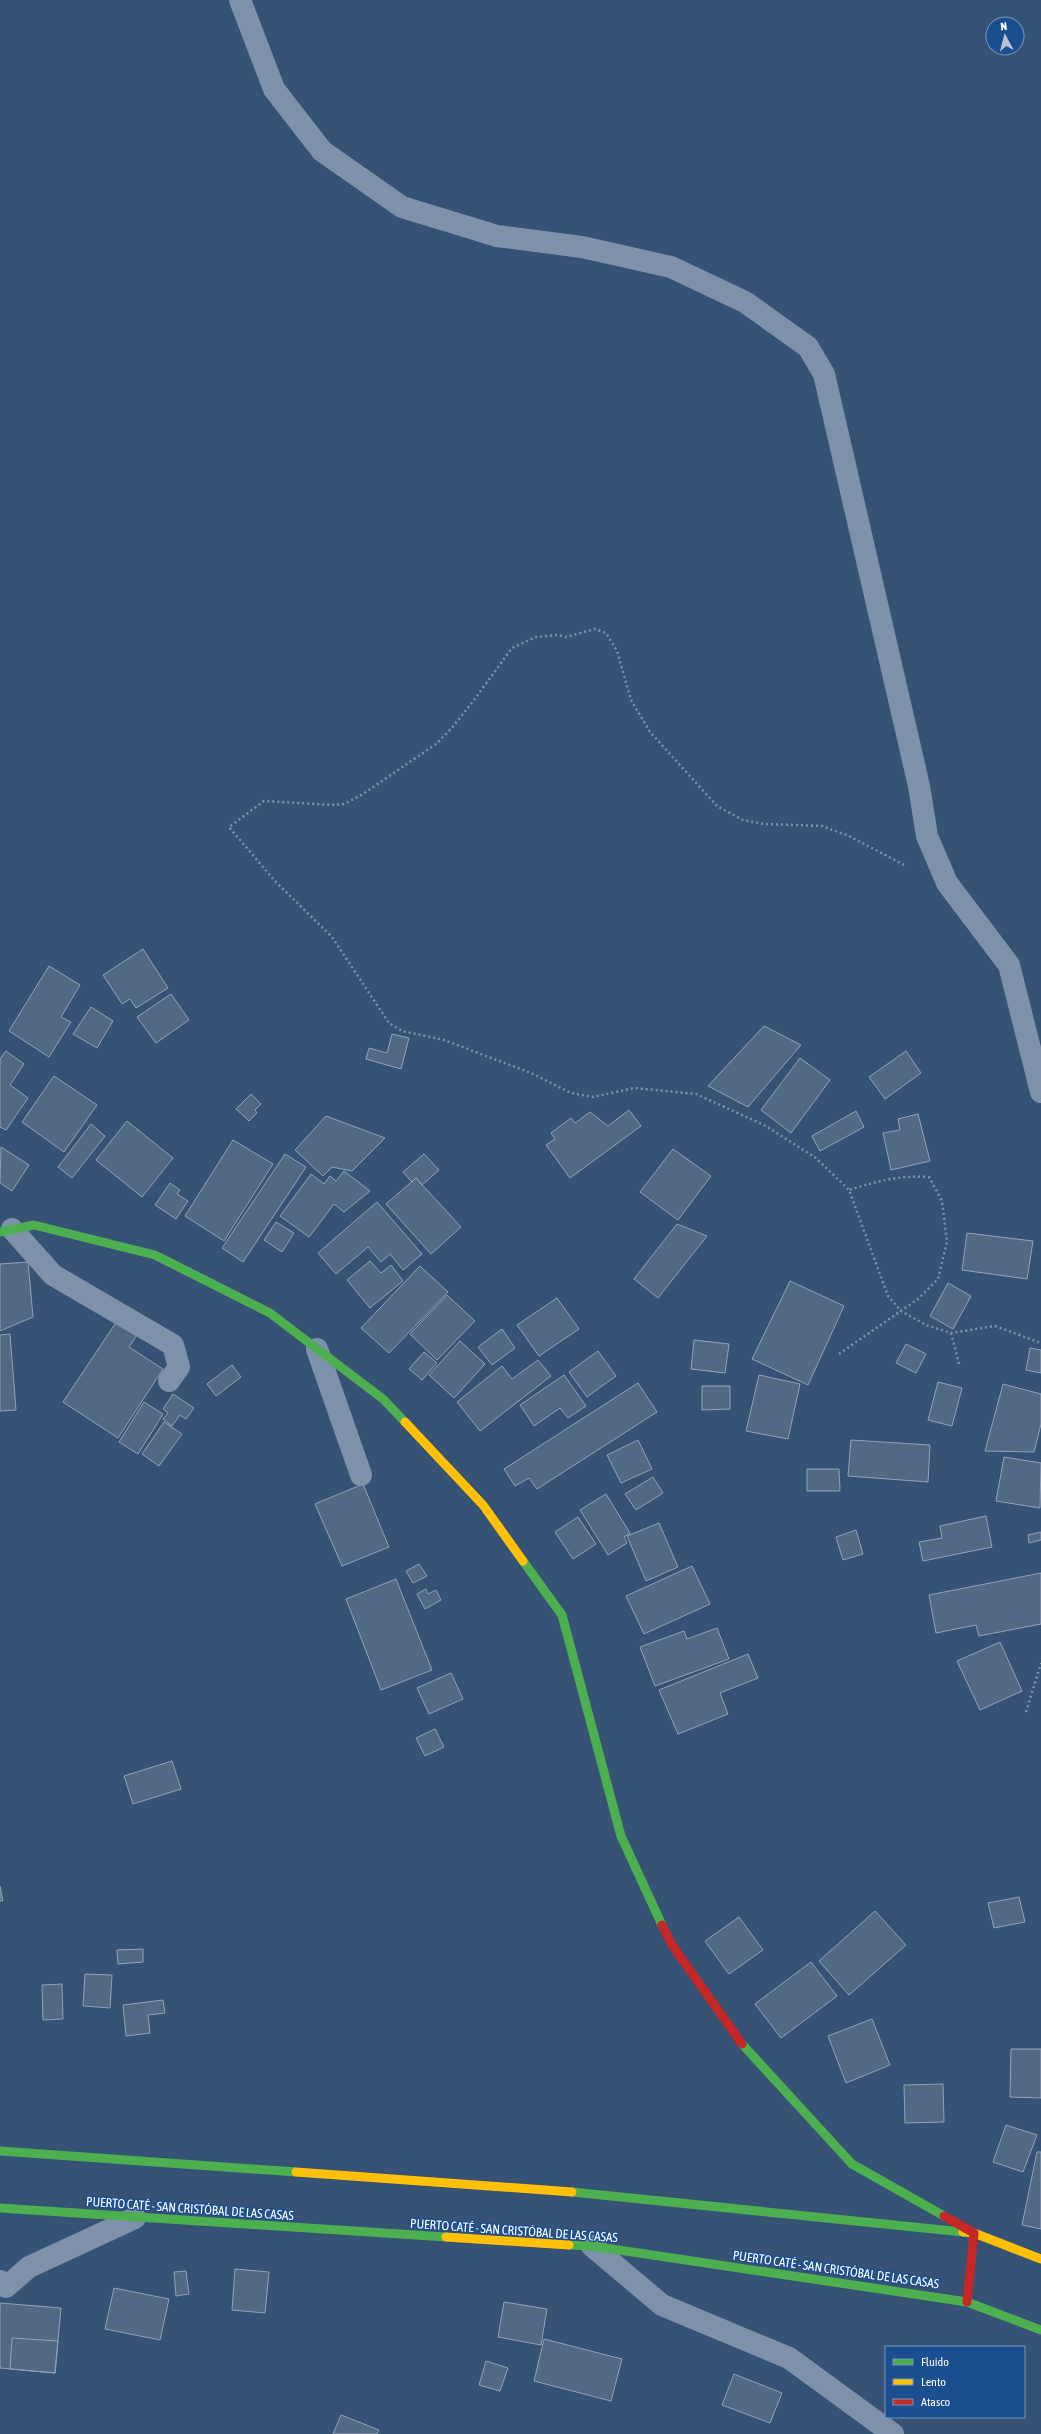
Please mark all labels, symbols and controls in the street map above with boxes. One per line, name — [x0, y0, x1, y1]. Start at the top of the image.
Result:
north arrow — [985, 16, 1025, 56]
text: N — [1000, 20, 1008, 32]
street label: PUERTO CATÉ - SAN CRISTÓBAL DE LAS CASAS — [86, 2194, 295, 2223]
street label: PUERTO CATÉ - SAN CRISTÓBAL DE LAS CASAS — [410, 2216, 619, 2245]
street label: PUERTO CATÉ - SAN CRISTÓBAL DE LAS CASAS — [732, 2248, 941, 2291]
legend — [885, 2346, 1025, 2418]
text: Fluido — [921, 2355, 949, 2369]
text: Lento — [921, 2375, 946, 2389]
text: Atasco — [921, 2395, 951, 2409]

